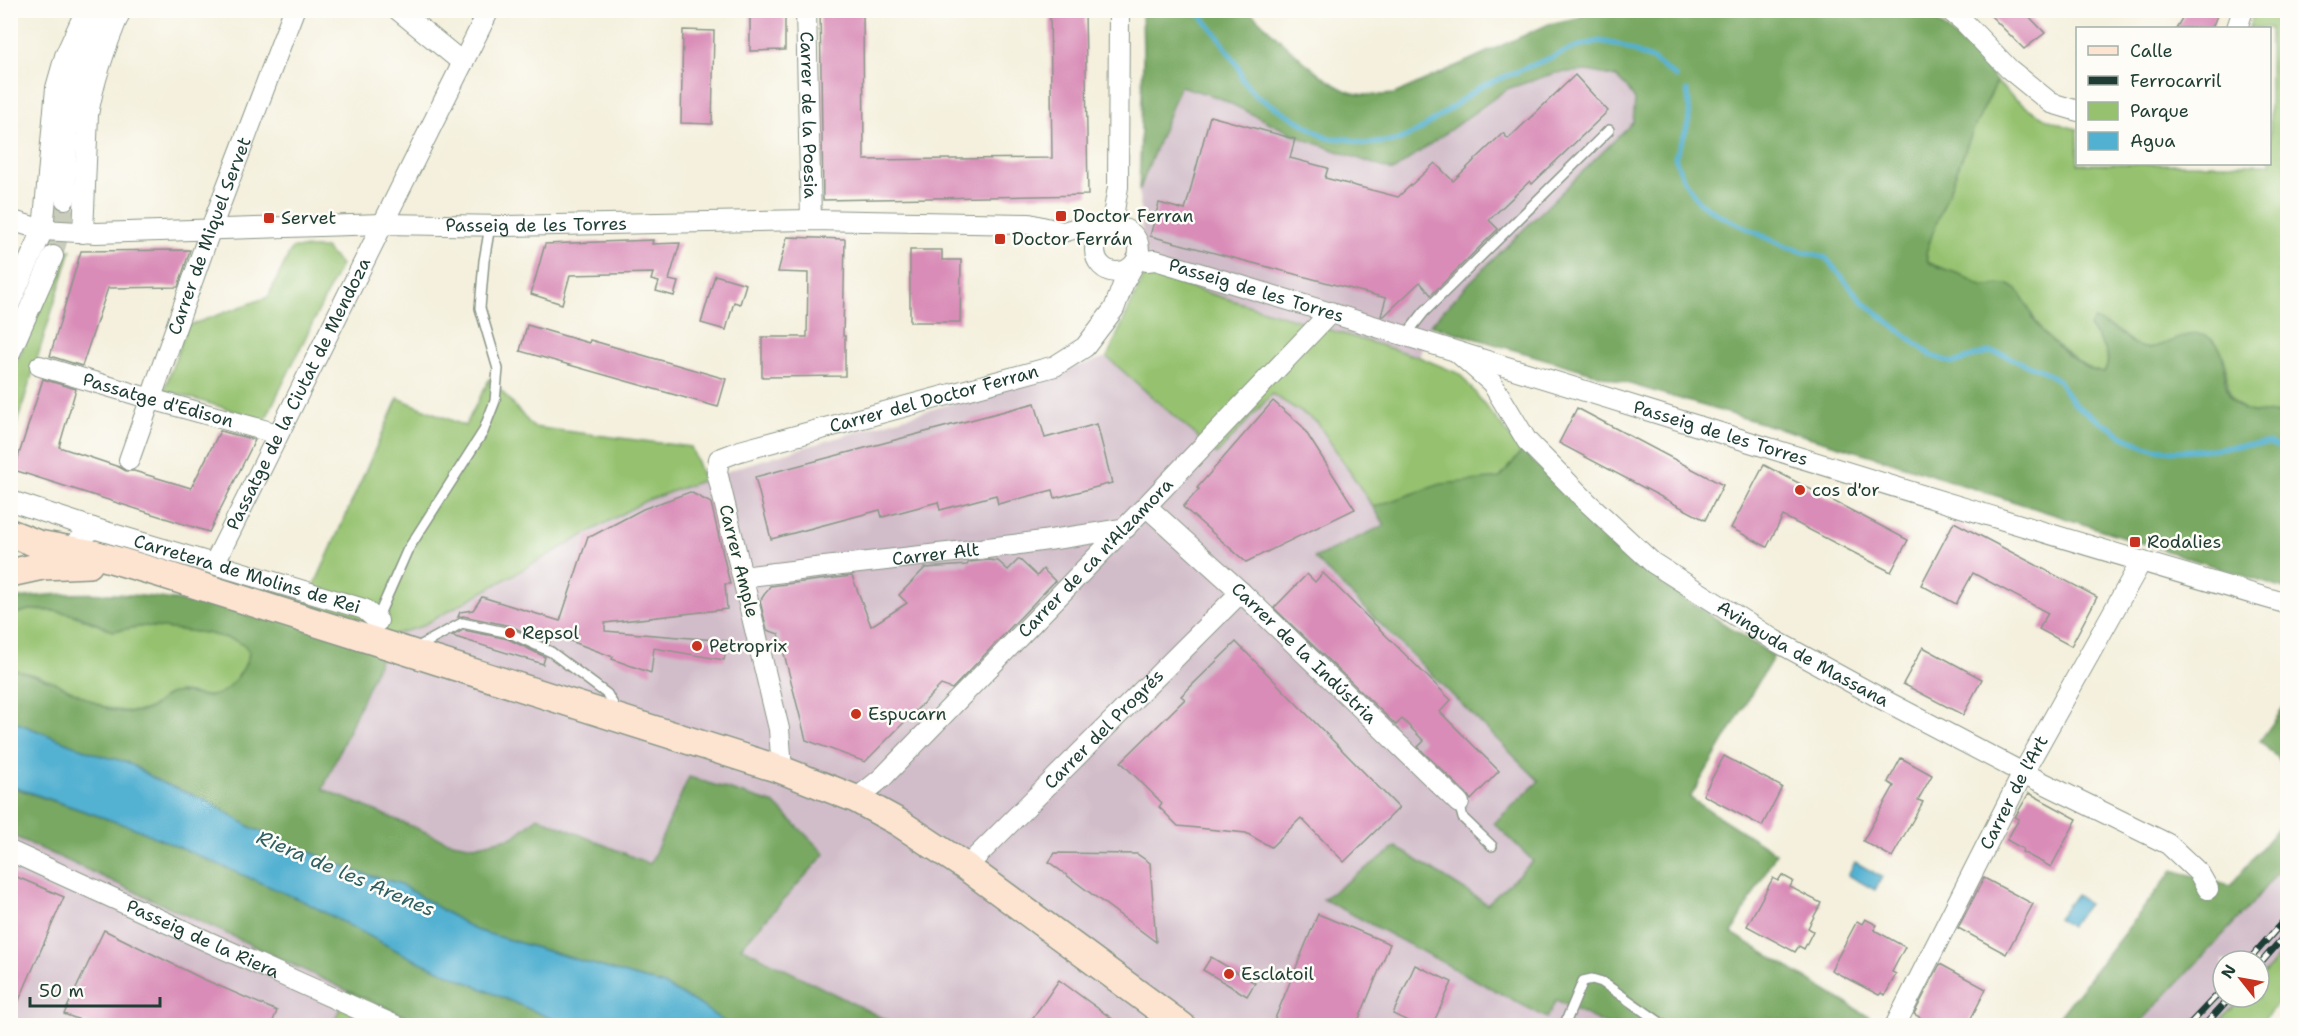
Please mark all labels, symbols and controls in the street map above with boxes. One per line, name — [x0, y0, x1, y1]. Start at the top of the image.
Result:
legend — [2076, 27, 2271, 165]
street label: Carrer de la Poesia — [795, 31, 822, 199]
text: Calle — [2130, 39, 2173, 63]
text: Ferrocarril — [2130, 69, 2222, 93]
text: Parque — [2130, 99, 2189, 123]
text: Agua — [2130, 129, 2175, 153]
street label: Carrer de Miquel Servet — [162, 133, 257, 338]
place label: Doctor Ferran — [1073, 204, 1193, 228]
place label: Servet — [281, 206, 336, 230]
marker: Doctor Ferran — [1054, 209, 1068, 223]
marker: Servet — [262, 211, 276, 225]
street label: Passeig de les Torres — [445, 212, 627, 238]
place label: Doctor Ferrán — [1012, 227, 1132, 251]
marker: Doctor Ferrán — [993, 232, 1007, 246]
street label: Passeig de les Torres — [1166, 253, 1347, 328]
street label: Passatge de la Ciutat de Mendoza — [221, 254, 376, 534]
street label: Carrer del Doctor Ferran — [827, 359, 1041, 438]
street label: Passatge d'Edison — [80, 367, 236, 433]
street label: Passeig de les Torres — [1630, 395, 1811, 471]
street label: Carrer de ca n'Alzamora — [1013, 473, 1178, 643]
place label: cos d'or — [1812, 478, 1880, 502]
marker: cos d'or — [1793, 483, 1807, 497]
street label: Carrer Ample — [713, 502, 765, 620]
street label: Carretera de Molins de Rei — [131, 529, 363, 619]
place label: Rodalies — [2147, 530, 2221, 554]
marker: Rodalies — [2128, 535, 2142, 549]
street label: Carrer Alt — [891, 537, 981, 571]
street label: Carrer de la Indústria — [1226, 577, 1382, 729]
street label: Avinguda de Massana — [1712, 595, 1893, 713]
place label: Repsol — [522, 621, 579, 645]
marker: Repsol — [503, 626, 517, 640]
place label: Petroprix — [709, 634, 787, 658]
marker: Petroprix — [690, 639, 704, 653]
street label: Carrer del Progrés — [1039, 664, 1169, 794]
place label: Espucarn — [868, 702, 947, 726]
marker: Espucarn — [849, 707, 863, 721]
street label: Carrer de l'Art — [1974, 731, 2054, 854]
water label: Riera de les Arenes — [253, 824, 439, 922]
street label: Passeig de la Riera — [122, 894, 283, 984]
north arrow — [2211, 949, 2271, 1009]
text: N — [2216, 961, 2241, 982]
place label: Esclatoil — [1241, 962, 1315, 986]
marker: Esclatoil — [1222, 967, 1236, 981]
scale bar — [30, 970, 160, 1008]
text: 50 m — [39, 979, 84, 1003]

